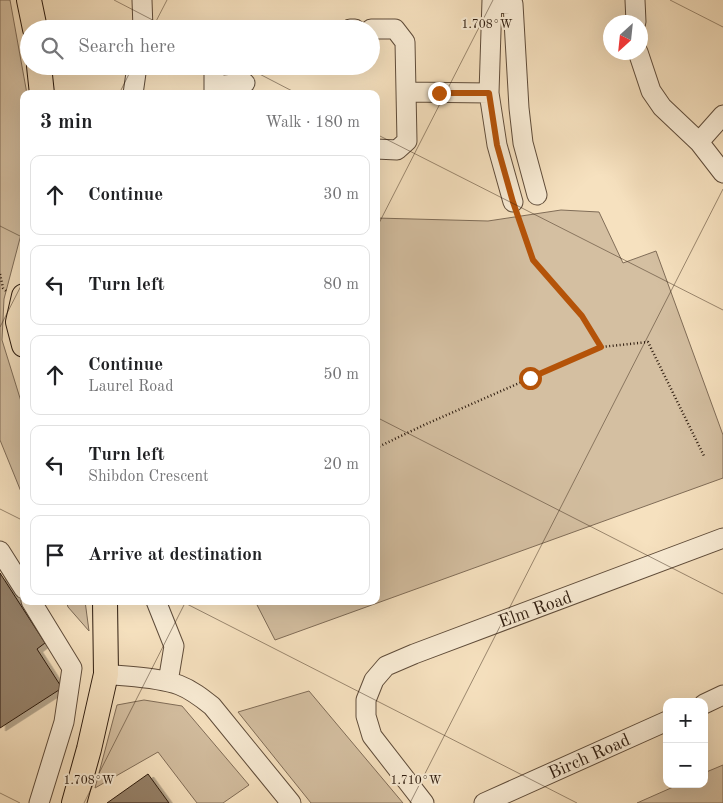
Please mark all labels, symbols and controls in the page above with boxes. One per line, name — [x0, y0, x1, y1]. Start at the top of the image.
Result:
north arrow — [603, 15, 648, 60]
text: 1.708°W — [462, 19, 513, 31]
search box — [20, 20, 380, 75]
icon: search — [38, 34, 66, 62]
text: Search here — [78, 38, 175, 57]
route end — [428, 82, 451, 105]
text: 3 min — [40, 112, 93, 133]
text: Walk · 180 m — [265, 115, 360, 131]
icon: ahead — [41, 181, 69, 209]
text: Continue — [88, 186, 163, 205]
text: 30 m — [323, 187, 359, 203]
icon: left — [41, 271, 69, 299]
text: Turn left — [88, 276, 165, 295]
text: 80 m — [323, 277, 359, 293]
text: Continue — [88, 356, 163, 375]
icon: ahead — [41, 361, 69, 389]
text: 50 m — [323, 367, 359, 383]
route start — [519, 367, 542, 390]
text: Laurel Road — [88, 379, 174, 395]
text: Turn left — [88, 446, 165, 465]
icon: left — [41, 451, 69, 479]
text: 20 m — [323, 457, 359, 473]
text: Shibdon Crescent — [88, 469, 209, 485]
icon: arrive — [41, 541, 69, 569]
text: Arrive at destination — [88, 546, 262, 565]
street label: Elm Road — [496, 588, 574, 632]
map controls — [663, 698, 708, 788]
button: + — [663, 698, 708, 743]
street label: Birch Road — [546, 731, 633, 783]
button: − — [663, 743, 708, 788]
text: 1.708°W — [64, 775, 115, 787]
text: 1.710°W — [391, 775, 442, 787]

